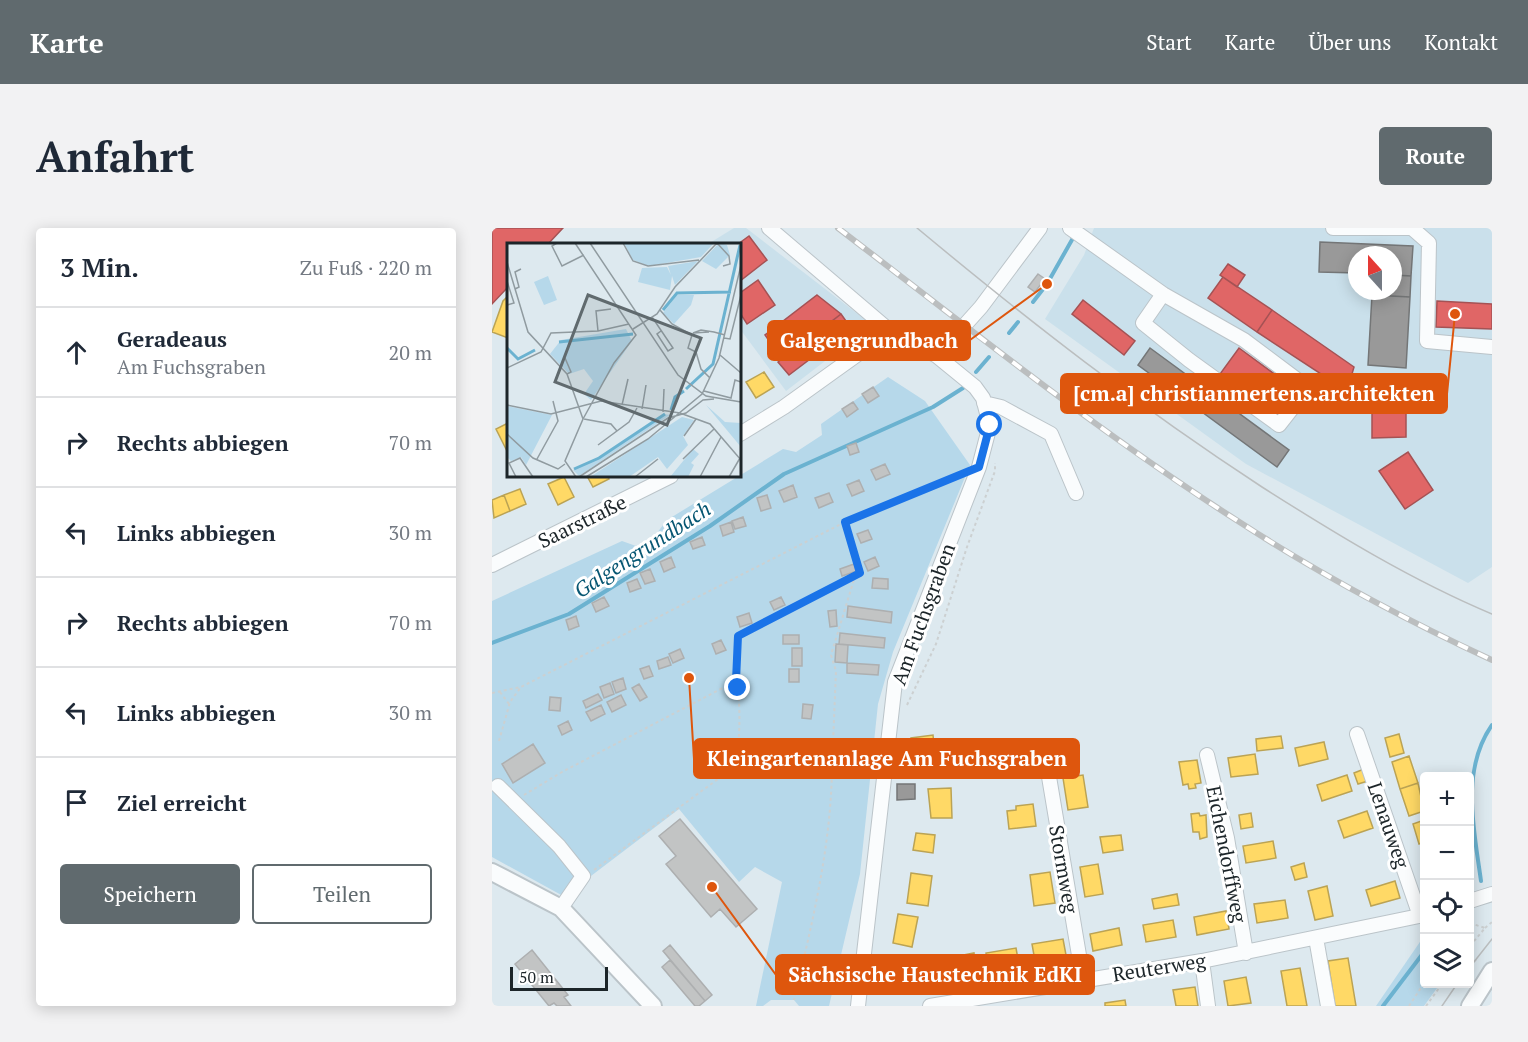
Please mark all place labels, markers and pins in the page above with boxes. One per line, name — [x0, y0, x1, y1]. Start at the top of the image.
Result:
callout: Galgengrundbach — [768, 321, 970, 360]
callout: [cm.a] christianmertens.architekten — [1061, 374, 1447, 413]
callout: Kleingartenanlage Am Fuchsgraben — [694, 739, 1079, 778]
callout: Sächsische Haustechnik EdKI — [776, 955, 1094, 994]

